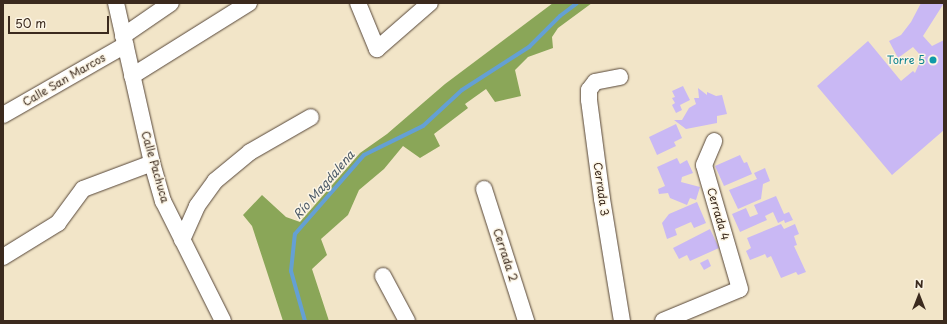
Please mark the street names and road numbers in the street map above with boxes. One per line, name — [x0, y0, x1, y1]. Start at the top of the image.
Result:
street label: Calle San Marcos — [20, 51, 108, 109]
street label: Calle Pachuca — [138, 130, 172, 204]
street label: Cerrada 3 — [591, 161, 611, 217]
street label: Cerrada 4 — [704, 186, 732, 242]
street label: Cerrada 2 — [490, 227, 520, 283]

